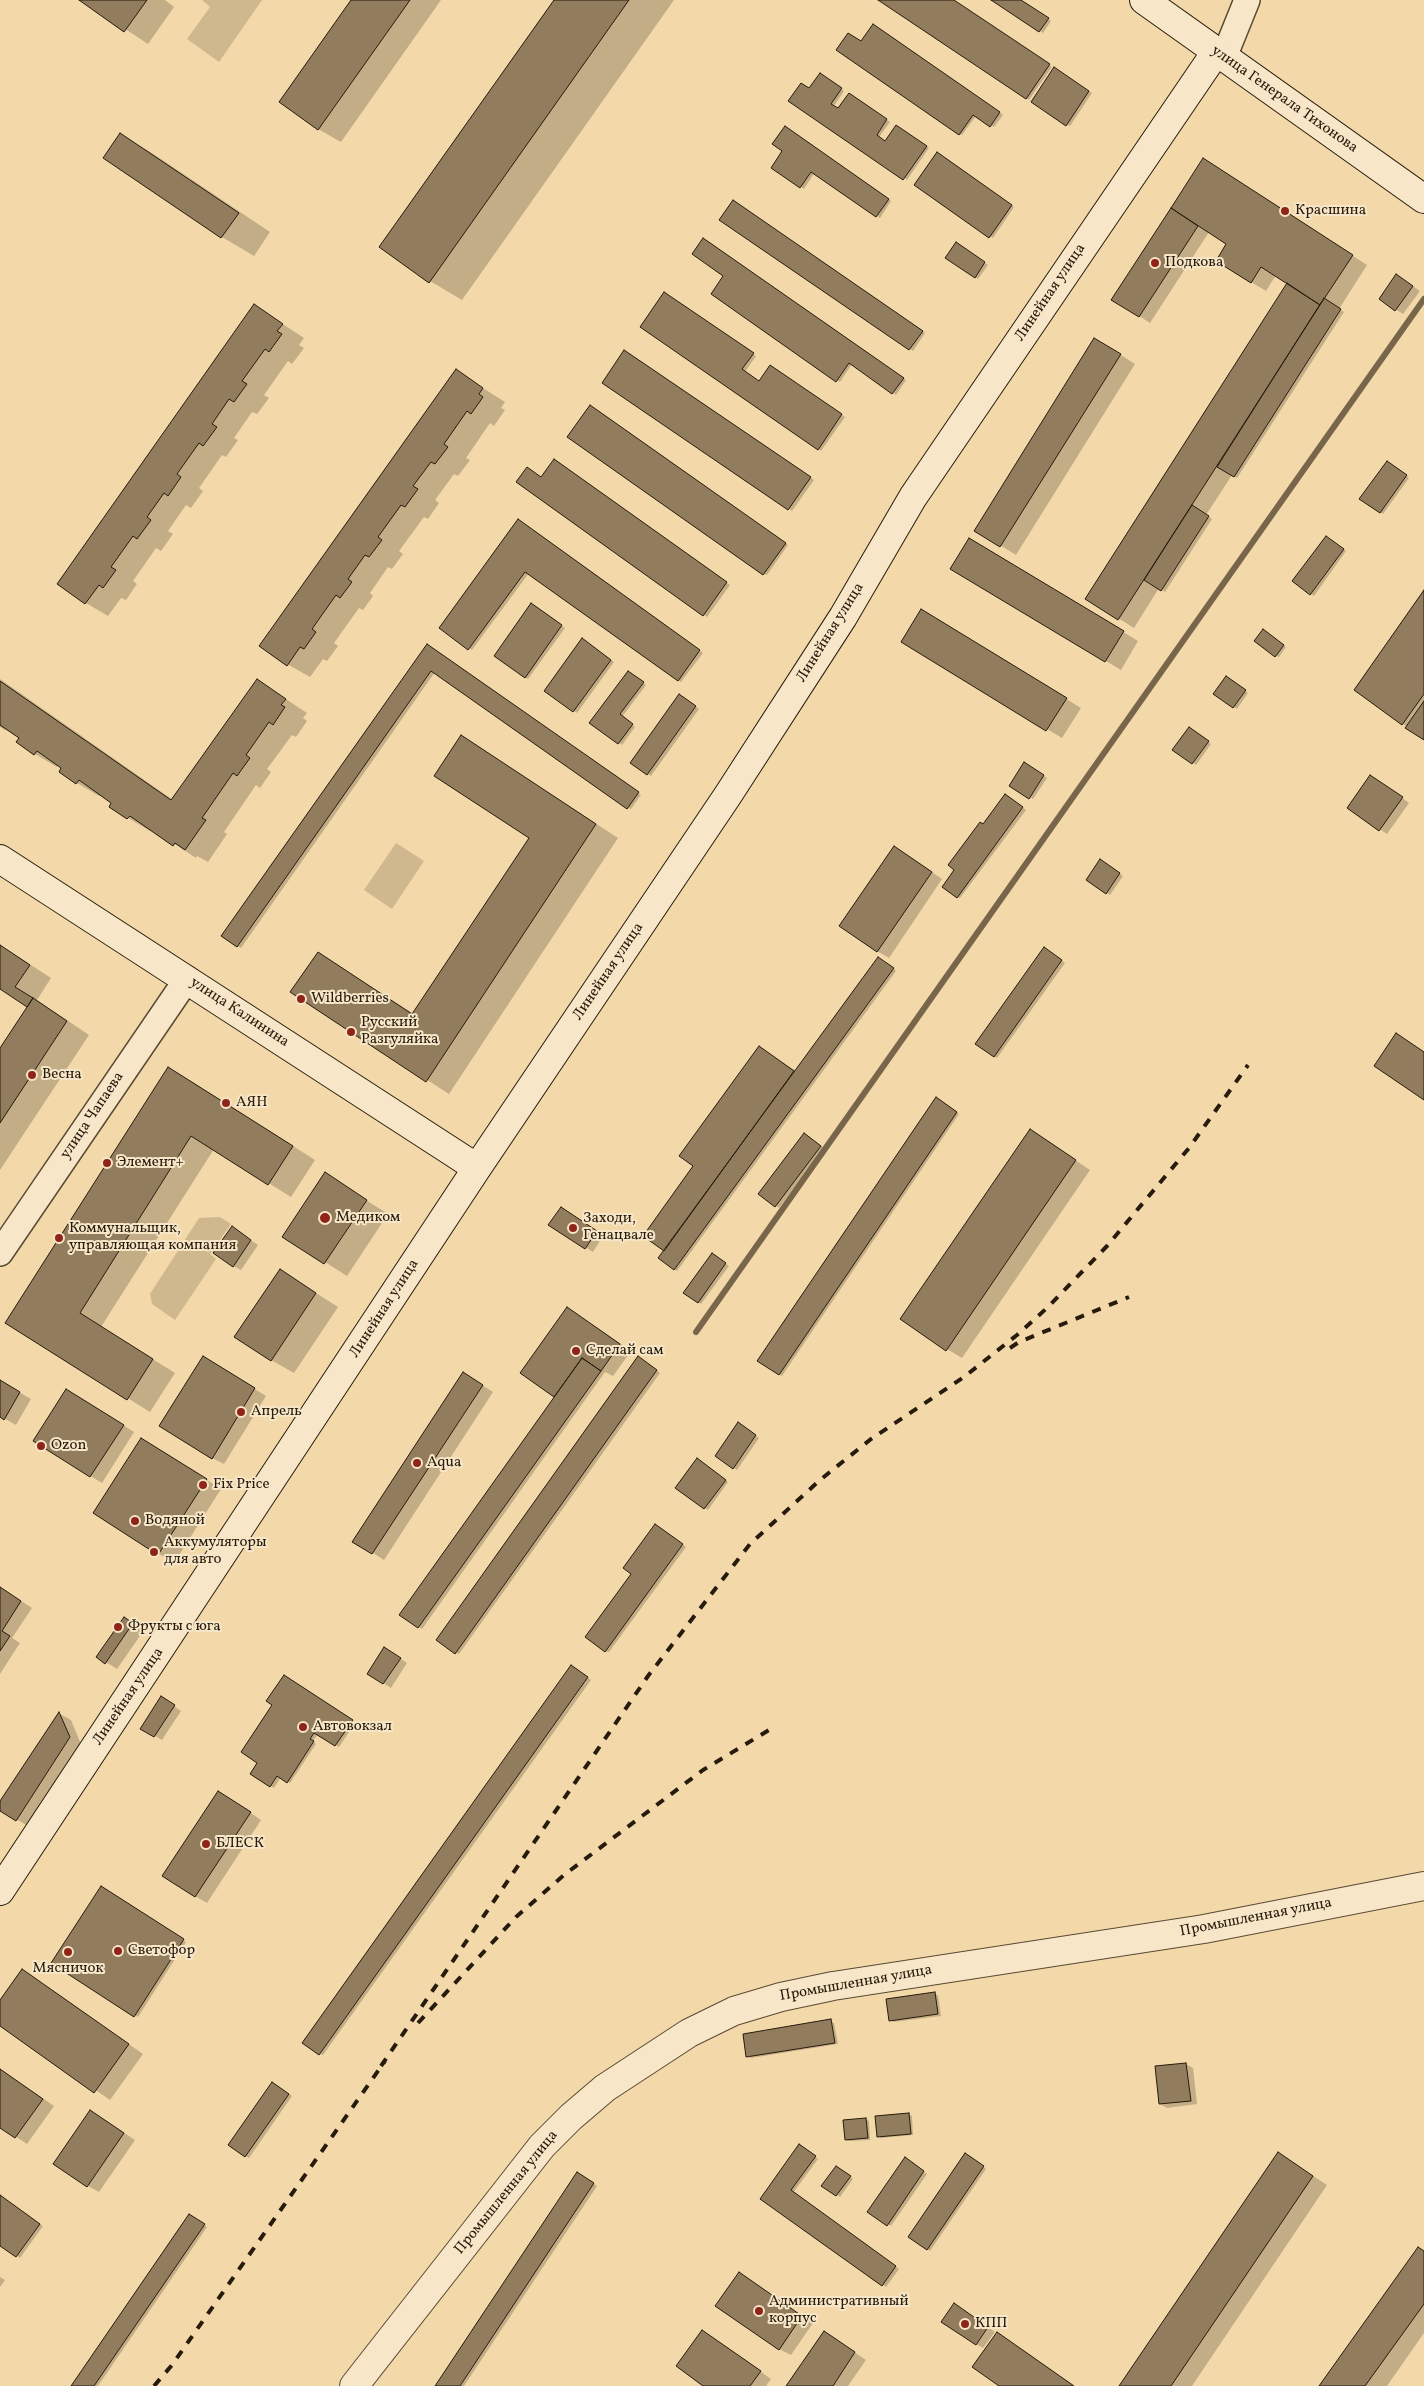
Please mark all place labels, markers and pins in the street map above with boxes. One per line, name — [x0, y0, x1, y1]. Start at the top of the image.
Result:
place label: Красшина — [1295, 202, 1366, 220]
marker: Красшина — [1279, 205, 1291, 217]
place label: Подкова — [1165, 254, 1223, 272]
marker: Подкова — [1149, 257, 1161, 269]
place label: Wildberries — [311, 990, 389, 1008]
marker: Wildberries — [295, 993, 307, 1005]
place label: Русский Разгуляйка — [361, 1014, 439, 1049]
marker: Русский Разгуляйка — [345, 1026, 357, 1038]
place label: Весна — [42, 1066, 82, 1084]
marker: Весна — [26, 1069, 38, 1081]
place label: АЯН — [236, 1094, 268, 1112]
marker: АЯН — [220, 1097, 232, 1109]
place label: Элемент+ — [117, 1154, 184, 1172]
marker: Элемент+ — [101, 1157, 113, 1169]
place label: Медиком — [336, 1209, 400, 1227]
place label: Заходи, Генацвале — [583, 1210, 654, 1245]
marker: Медиком — [318, 1211, 332, 1225]
place label: Коммунальщик, управляющая компания — [69, 1220, 236, 1255]
marker: Заходи, Генацвале — [567, 1222, 579, 1234]
marker: Коммунальщик, управляющая компания — [53, 1232, 65, 1244]
place label: Сделай сам — [586, 1342, 664, 1360]
marker: Сделай сам — [570, 1345, 582, 1357]
place label: Апрель — [251, 1403, 302, 1421]
marker: Апрель — [235, 1406, 247, 1418]
place label: Ozon — [51, 1437, 86, 1455]
marker: Ozon — [35, 1440, 47, 1452]
place label: Aqua — [427, 1454, 461, 1472]
marker: Aqua — [411, 1457, 423, 1469]
place label: Fix Price — [213, 1476, 270, 1494]
marker: Fix Price — [197, 1479, 209, 1491]
place label: Водяной — [145, 1512, 205, 1530]
marker: Водяной — [129, 1515, 141, 1527]
place label: Аккумуляторы для авто — [164, 1534, 267, 1569]
marker: Аккумуляторы для авто — [148, 1546, 160, 1558]
place label: Фрукты с юга — [128, 1618, 221, 1636]
marker: Фрукты с юга — [112, 1621, 124, 1633]
place label: Автовокзал — [313, 1718, 392, 1736]
marker: Автовокзал — [297, 1721, 309, 1733]
place label: БЛЕСК — [216, 1835, 264, 1853]
marker: БЛЕСК — [200, 1838, 212, 1850]
place label: Светофор — [128, 1942, 195, 1960]
marker: Светофор — [112, 1945, 124, 1957]
marker: Мясничок — [62, 1946, 74, 1958]
place label: Мясничок — [33, 1960, 103, 1978]
place label: Административный корпус — [769, 2293, 909, 2328]
marker: Административный корпус — [753, 2305, 765, 2317]
place label: КПП — [975, 2315, 1007, 2333]
marker: КПП — [959, 2318, 971, 2330]

